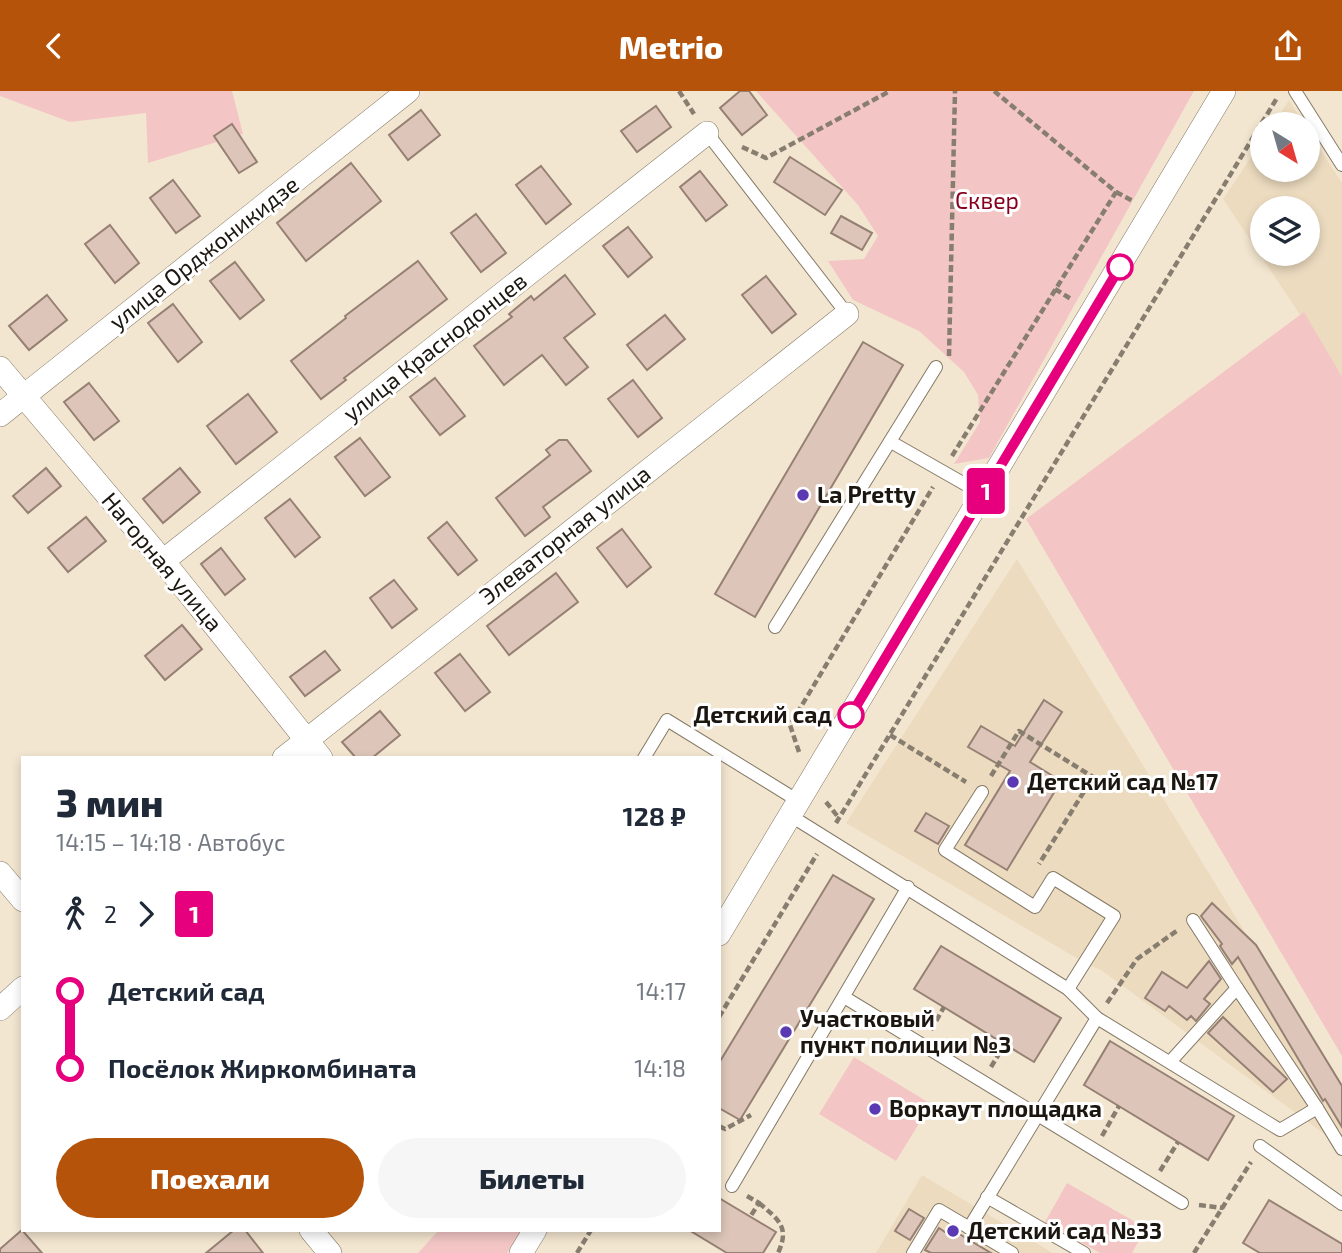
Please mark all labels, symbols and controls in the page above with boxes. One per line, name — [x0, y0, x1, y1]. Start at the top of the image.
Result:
icon: back — [35, 27, 73, 65]
text: Metrio — [619, 27, 723, 65]
icon: share — [1269, 27, 1307, 65]
north arrow — [1250, 112, 1320, 182]
map controls — [1250, 112, 1320, 266]
street label: улица Орджоникидзе — [103, 169, 304, 336]
park label: Сквер — [955, 186, 1019, 214]
button: layers — [1250, 196, 1320, 266]
unlabelled marker — [1107, 254, 1133, 280]
street label: улица Краснодонцев — [337, 266, 532, 427]
street label: Элеваторная улица — [473, 459, 656, 611]
line badge: 1 — [963, 468, 1009, 514]
text: 1 — [981, 476, 991, 505]
place label: La Pretty — [817, 480, 916, 508]
street label: Нагорная улица — [96, 486, 229, 637]
marker: La Pretty — [795, 487, 811, 503]
place label: Детский сад — [693, 700, 832, 728]
marker: Детский сад — [838, 702, 864, 728]
place label: Детский сад №17 — [1027, 767, 1218, 795]
marker: Детский сад №17 — [1005, 774, 1021, 790]
text: 3 мин — [56, 779, 164, 825]
text: 128 ₽ — [622, 800, 686, 831]
text: 14:15 – 14:18 · Автобус — [56, 828, 285, 856]
icon: walk — [56, 895, 94, 933]
icon: forward — [127, 895, 165, 933]
text: 1 — [189, 899, 199, 928]
text: 2 — [104, 900, 117, 928]
text: Детский сад — [108, 975, 265, 1006]
text: 14:17 — [636, 977, 686, 1005]
place label: Участковый пункт полиции №3 — [800, 1004, 1011, 1058]
marker: Участковый пункт полиции №3 — [778, 1024, 794, 1040]
text: Посёлок Жиркомбината — [108, 1052, 417, 1083]
text: 14:18 — [634, 1054, 686, 1082]
place label: Воркаут площадка — [889, 1094, 1102, 1122]
marker: Воркаут площадка — [867, 1101, 883, 1117]
button: Поехали — [56, 1138, 364, 1218]
button: Билеты — [378, 1138, 686, 1218]
place label: Детский сад №33 — [967, 1216, 1162, 1244]
marker: Детский сад №33 — [945, 1223, 961, 1239]

